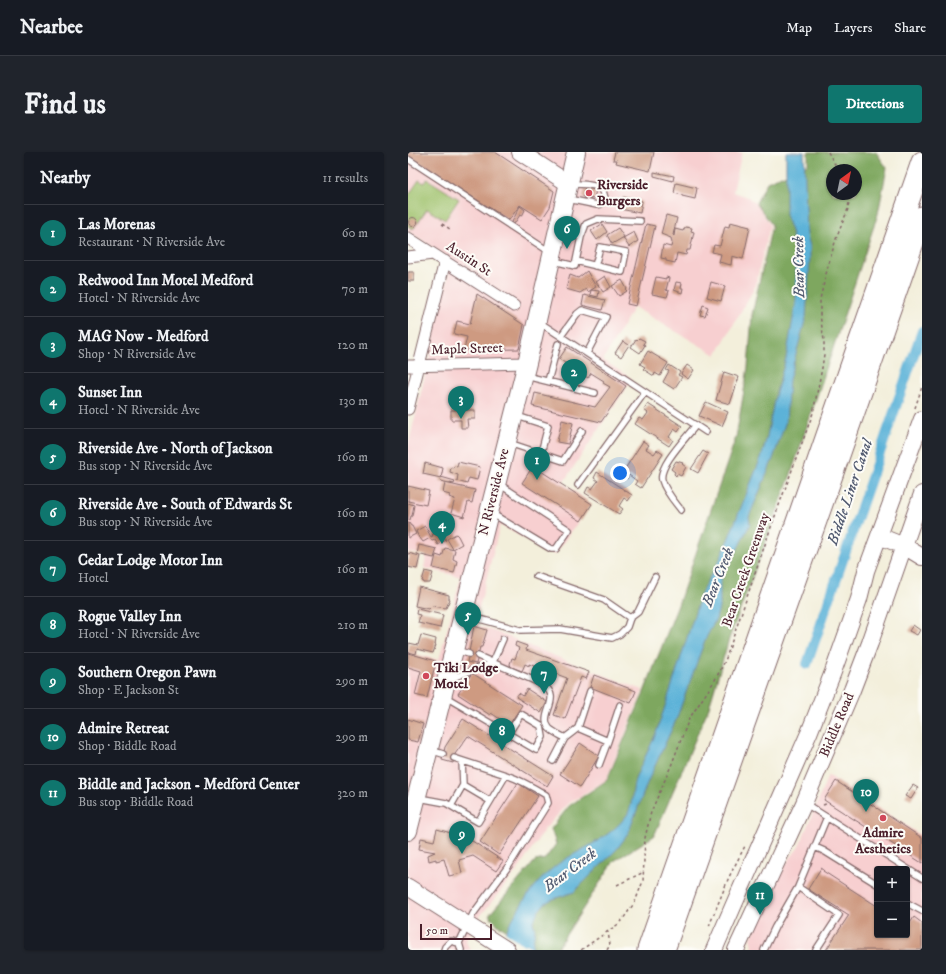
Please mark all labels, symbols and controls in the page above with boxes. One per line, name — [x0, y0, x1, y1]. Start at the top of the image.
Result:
text: Nearbee — [20, 16, 83, 39]
text: Map — [786, 19, 812, 37]
text: Layers — [834, 19, 872, 37]
text: Share — [894, 19, 926, 37]
button: Directions — [828, 85, 922, 123]
text: Find us — [24, 87, 106, 122]
north arrow — [826, 164, 862, 200]
text: Nearby — [40, 167, 90, 189]
text: 11 results — [322, 170, 368, 186]
place label: Riverside Burgers — [597, 176, 648, 210]
marker: Riverside Burgers — [584, 188, 594, 198]
text: Las Morenas — [78, 215, 155, 234]
pin: 6 — [554, 216, 580, 249]
text: 1 — [51, 225, 55, 241]
text: 60 m — [342, 225, 368, 241]
text: Restaurant · N Riverside Ave — [78, 234, 225, 250]
water label: Bear Creek — [789, 235, 809, 299]
street label: Austin St — [443, 238, 496, 281]
text: Redwood Inn Motel Medford — [78, 271, 253, 290]
text: 2 — [50, 281, 56, 297]
text: 70 m — [342, 281, 368, 297]
text: Hotel · N Riverside Ave — [78, 290, 200, 306]
text: MAG Now - Medford — [78, 327, 208, 346]
text: 3 — [51, 337, 55, 353]
text: 120 m — [337, 337, 368, 353]
street label: Maple Street — [431, 339, 504, 359]
text: Shop · N Riverside Ave — [78, 346, 196, 362]
pin: 2 — [561, 359, 587, 392]
text: Sunset Inn — [78, 383, 142, 402]
pin: 3 — [448, 386, 474, 419]
text: 4 — [49, 393, 57, 409]
text: 130 m — [339, 393, 368, 409]
text: Hotel · N Riverside Ave — [78, 402, 200, 418]
water label: Biddle Liner Canal — [823, 435, 878, 548]
text: Riverside Ave - North of Jackson — [78, 439, 273, 458]
street label: N Riverside Ave — [474, 446, 514, 537]
pin: 1 — [524, 447, 550, 480]
text: 5 — [50, 449, 56, 465]
text: 160 m — [337, 449, 368, 465]
text: Bus stop · N Riverside Ave — [78, 458, 213, 474]
your location — [610, 463, 630, 483]
text: Riverside Ave - South of Edwards St — [78, 495, 292, 514]
text: 6 — [50, 505, 56, 521]
text: 160 m — [337, 505, 368, 521]
street label: Bear Creek Greenway — [719, 510, 773, 630]
pin: 4 — [429, 511, 455, 544]
text: Bus stop · N Riverside Ave — [78, 514, 213, 530]
water label: Bear Creek — [698, 545, 738, 609]
text: Cedar Lodge Motor Inn — [78, 551, 223, 570]
text: 7 — [50, 561, 56, 577]
text: 160 m — [337, 561, 368, 577]
text: Hotel — [78, 570, 109, 586]
pin: 5 — [455, 602, 481, 635]
text: Rogue Valley Inn — [78, 607, 181, 626]
text: 8 — [50, 617, 56, 633]
text: 210 m — [337, 617, 368, 633]
text: Hotel · N Riverside Ave — [78, 626, 200, 642]
place label: Tiki Lodge Motel — [433, 659, 498, 693]
pin: 7 — [531, 661, 557, 694]
text: Southern Oregon Pawn — [78, 663, 216, 682]
marker: Tiki Lodge Motel — [421, 671, 431, 681]
text: 9 — [50, 673, 56, 689]
text: 290 m — [336, 673, 368, 689]
text: Shop · E Jackson St — [78, 682, 179, 698]
street label: Biddle Road — [815, 690, 859, 760]
pin: 8 — [489, 718, 515, 751]
text: Admire Retreat — [78, 719, 169, 738]
text: 10 — [47, 729, 59, 745]
text: 290 m — [336, 729, 368, 745]
text: Shop · Biddle Road — [78, 738, 177, 754]
text: Biddle and Jackson - Medford Center — [78, 775, 300, 794]
pin: 10 — [853, 779, 879, 812]
text: 11 — [48, 785, 58, 801]
text: 320 m — [337, 785, 368, 801]
text: Bus stop · Biddle Road — [78, 794, 193, 810]
marker: Admire Aesthetics — [878, 813, 888, 823]
pin: 9 — [449, 821, 475, 854]
place label: Admire Aesthetics — [854, 824, 911, 858]
water label: Bear Creek — [539, 844, 601, 897]
map controls — [874, 866, 910, 938]
button: + — [874, 866, 910, 902]
pin: 11 — [747, 882, 773, 915]
button: − — [874, 902, 910, 938]
scale bar — [420, 922, 492, 941]
text: 50 m — [426, 924, 448, 938]

